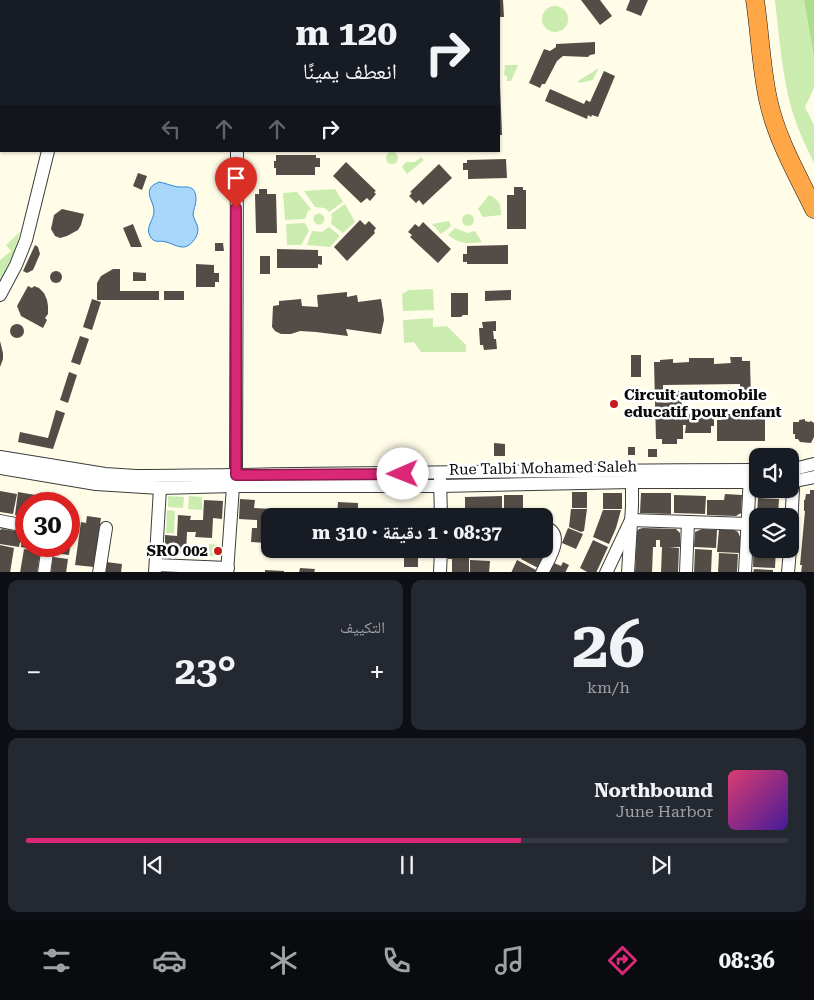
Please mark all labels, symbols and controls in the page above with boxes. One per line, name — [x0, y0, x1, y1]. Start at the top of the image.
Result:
text: 120 m — [296, 13, 397, 54]
icon: right — [415, 20, 480, 85]
text: انعطف يمينًا — [303, 59, 397, 84]
icon: left — [157, 115, 185, 143]
icon: ahead — [210, 115, 238, 143]
icon: ahead — [263, 115, 291, 143]
icon: right — [316, 115, 344, 143]
pin — [215, 157, 257, 208]
icon: arrive — [222, 164, 250, 192]
place label: Circuit automobile educatif pour enfant — [624, 386, 782, 421]
marker: Circuit automobile educatif pour enfant — [608, 398, 620, 410]
position arrow — [376, 447, 428, 499]
map controls — [749, 448, 799, 558]
button: sound — [749, 448, 799, 498]
street label: Rue Talbi Mohamed Saleh — [449, 457, 638, 479]
speed limit sign: 30 — [15, 492, 80, 557]
button: layers — [749, 508, 799, 558]
text: 08:37 · 1 دقيقة · 310 m — [312, 521, 502, 544]
place label: SRO 002 — [147, 542, 208, 560]
marker: SRO 002 — [212, 545, 224, 557]
text: 26 — [572, 607, 645, 683]
text: التكييف — [340, 618, 385, 637]
text: 23° — [175, 649, 236, 693]
text: − — [26, 656, 42, 689]
text: + — [369, 656, 385, 689]
text: km/h — [587, 678, 630, 697]
text: Northbound — [594, 779, 713, 802]
text: June Harbor — [616, 802, 713, 821]
icon: previous — [139, 851, 167, 879]
icon: pause — [393, 851, 421, 879]
icon: next — [647, 851, 675, 879]
icon: filters — [39, 943, 74, 978]
icon: car — [152, 943, 187, 978]
icon: climate — [266, 943, 301, 978]
icon: phone — [379, 943, 414, 978]
icon: music — [492, 943, 527, 978]
icon: directions — [605, 943, 640, 978]
text: 08:36 — [719, 948, 775, 973]

